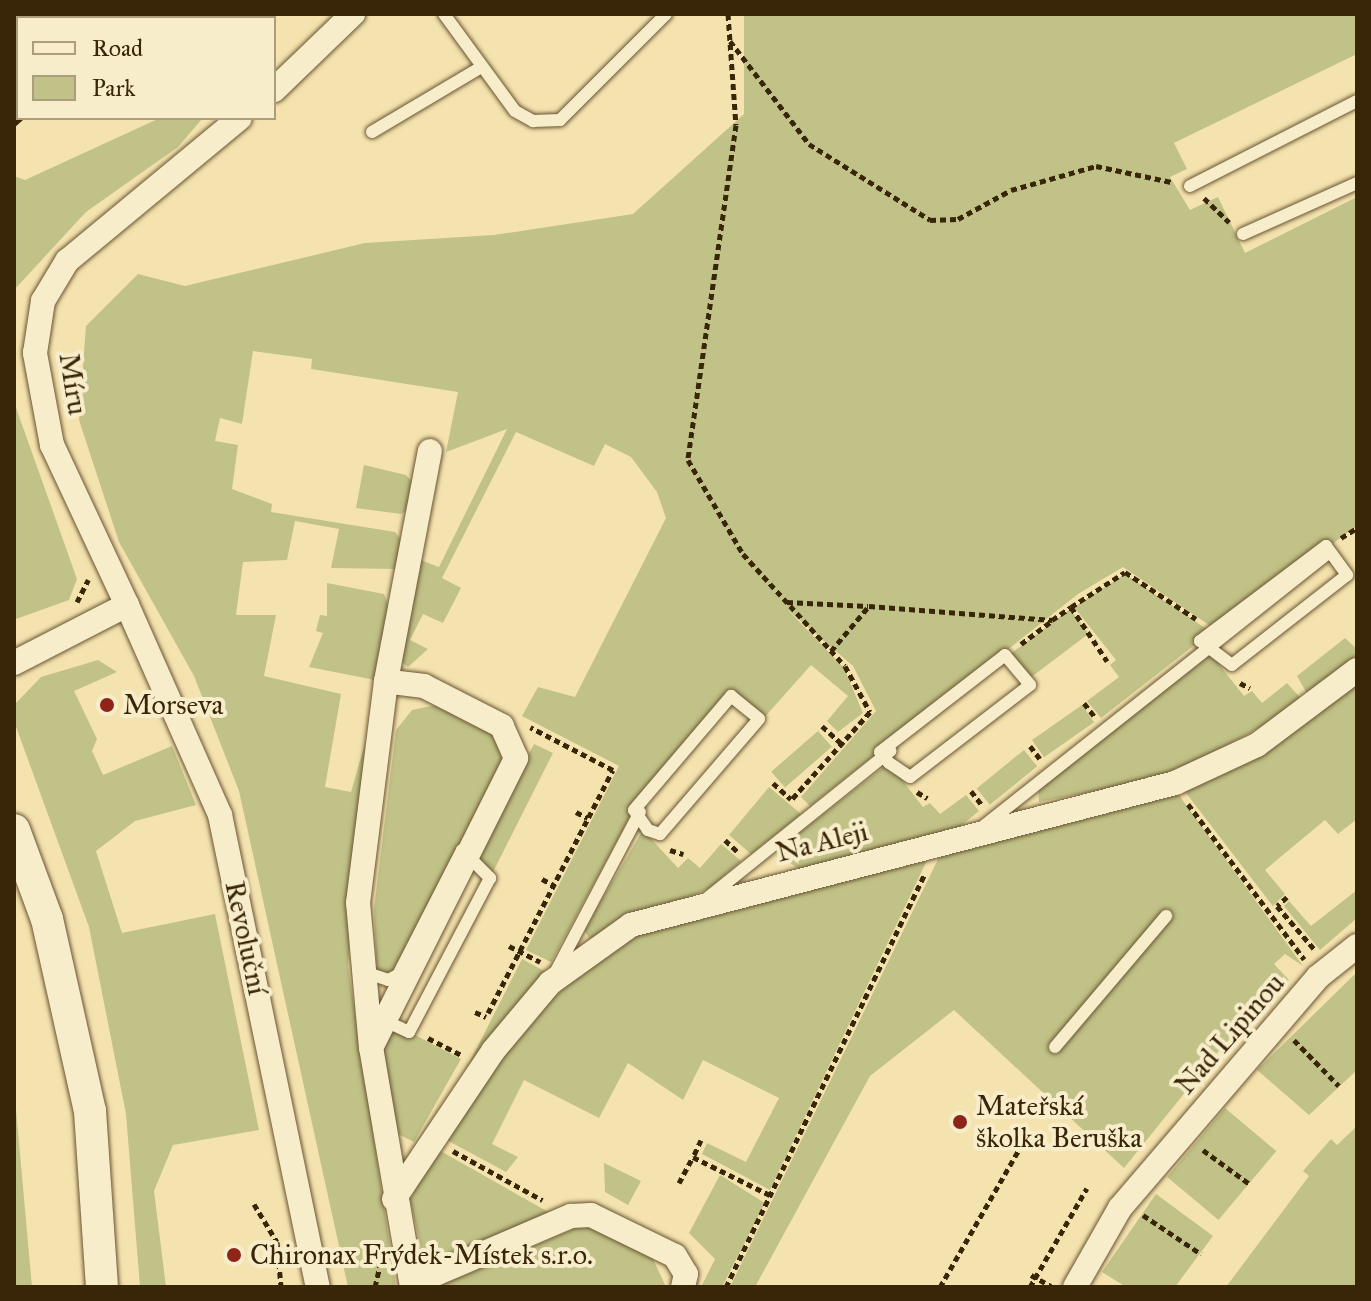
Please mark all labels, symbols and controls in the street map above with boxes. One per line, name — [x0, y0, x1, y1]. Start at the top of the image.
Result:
legend — [16, 16, 276, 120]
text: Road — [92, 33, 143, 63]
text: Park — [92, 73, 135, 103]
street label: Míru — [52, 351, 94, 417]
place label: Morseva — [123, 688, 223, 722]
marker: Morseva — [98, 696, 116, 714]
street label: Na Aleji — [773, 814, 871, 870]
street label: Revoluční — [218, 878, 274, 998]
street label: Nad Lipinou — [1168, 967, 1292, 1101]
place label: Mateřská školka Beruška — [976, 1089, 1142, 1155]
marker: Mateřská školka Beruška — [951, 1113, 969, 1131]
place label: Chironax Frýdek-Místek s.r.o. — [250, 1238, 593, 1272]
marker: Chironax Frýdek-Místek s.r.o. — [225, 1246, 243, 1264]

